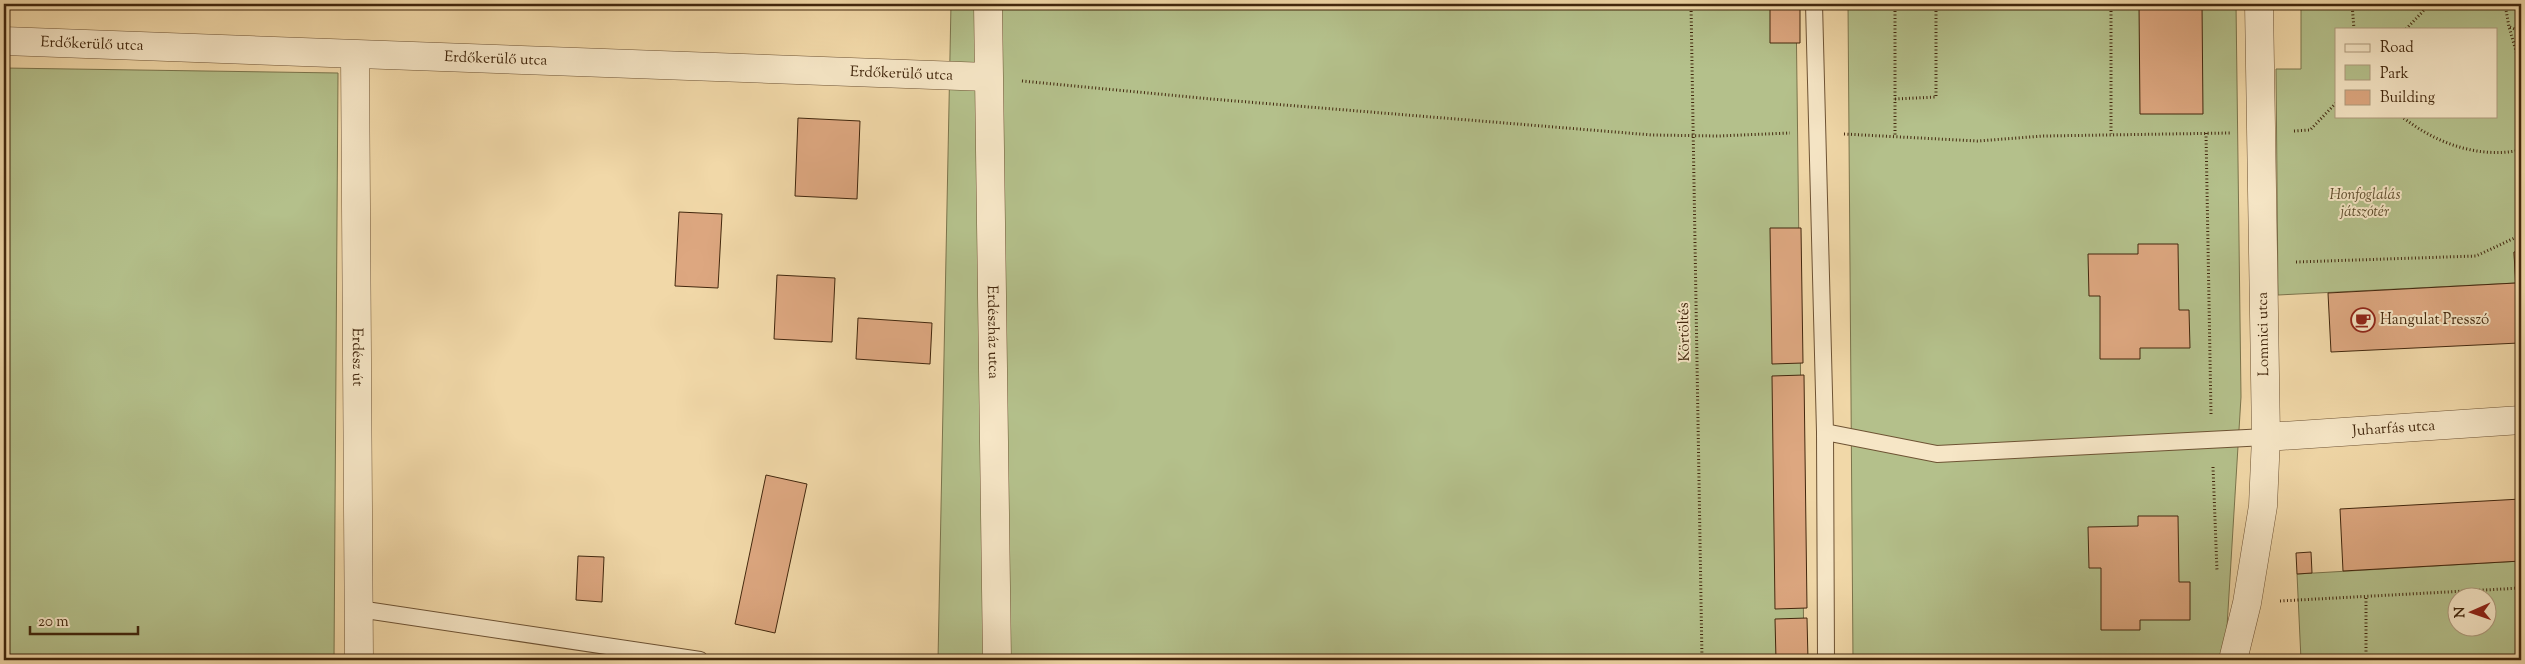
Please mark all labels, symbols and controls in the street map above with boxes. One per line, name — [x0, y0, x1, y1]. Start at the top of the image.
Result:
legend — [2335, 28, 2498, 118]
street label: Erdőkerülő utca — [40, 32, 144, 57]
text: Road — [2380, 38, 2414, 59]
street label: Erdőkerülő utca — [444, 47, 548, 71]
street label: Erdőkerülő utca — [849, 61, 953, 86]
text: Park — [2380, 64, 2409, 85]
text: Building — [2380, 88, 2435, 109]
park label: Honfoglalás játszótér — [2330, 185, 2400, 223]
street label: Erdészház utca — [981, 285, 1004, 379]
street label: Lomnici utca — [2253, 292, 2275, 376]
street label: Körtöltés — [1674, 302, 1696, 362]
cafe icon: Hangulat Presszó — [2350, 307, 2376, 333]
place label: Hangulat Presszó — [2380, 310, 2489, 331]
street label: Erdész út — [346, 328, 368, 386]
street label: Juharfás utca — [2351, 415, 2436, 442]
north arrow — [2448, 586, 2498, 636]
scale bar — [30, 604, 138, 636]
text: N — [2451, 606, 2471, 618]
text: 20 m — [38, 612, 69, 633]

